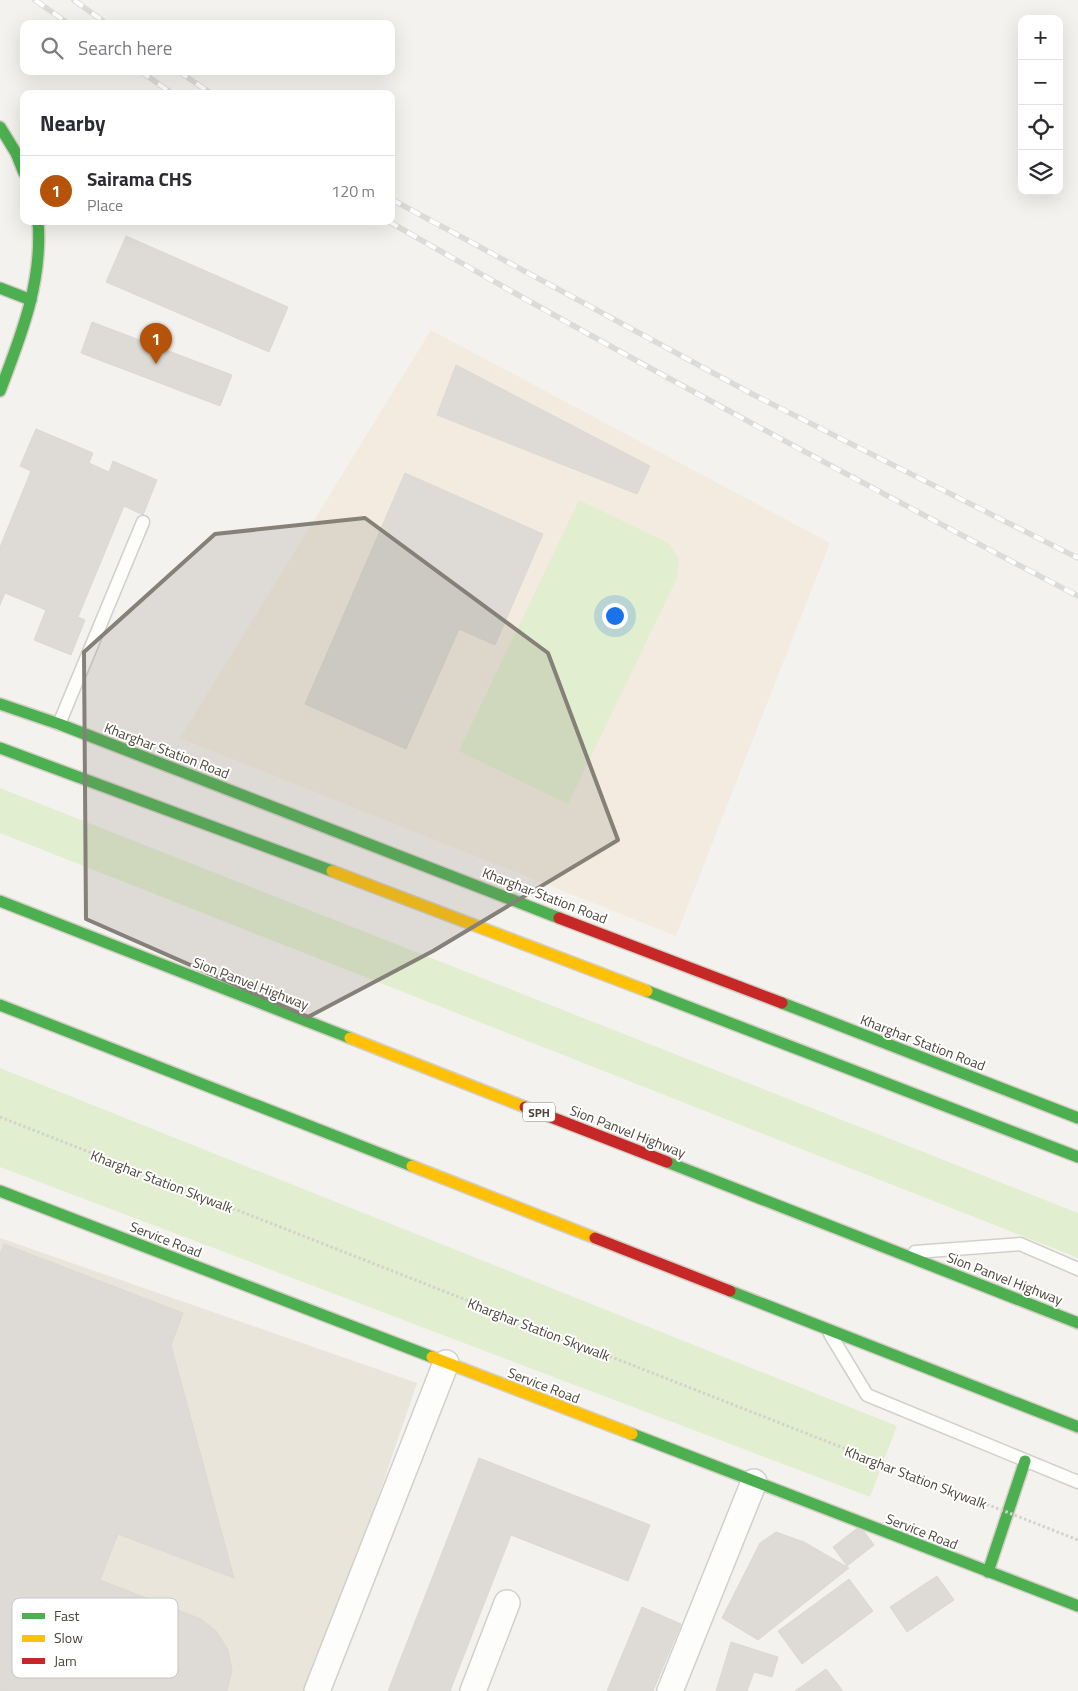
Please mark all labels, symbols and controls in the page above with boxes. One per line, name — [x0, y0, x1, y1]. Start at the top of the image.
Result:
map controls — [1018, 15, 1063, 195]
button: + — [1018, 15, 1063, 60]
search box — [20, 20, 395, 75]
text: Search here — [78, 33, 172, 62]
icon: search — [38, 34, 66, 62]
button: − — [1018, 60, 1063, 105]
button: locate — [1018, 105, 1063, 150]
text: Nearby — [40, 107, 105, 139]
button: layers — [1018, 150, 1063, 195]
text: Sairama CHS — [87, 164, 192, 193]
text: 1 — [52, 179, 60, 203]
text: 120 m — [331, 179, 375, 203]
text: Place — [87, 193, 123, 217]
pin: 1 — [140, 323, 172, 364]
your location — [602, 603, 628, 629]
street label: Kharghar Station Road — [101, 716, 233, 784]
street label: Kharghar Station Road — [479, 861, 611, 929]
street label: Sion Panvel Highway — [190, 951, 312, 1015]
street label: Kharghar Station Road — [857, 1008, 989, 1076]
street label: Sion Panvel Highway — [567, 1099, 689, 1163]
road number: SPH — [523, 1102, 555, 1122]
street label: Kharghar Station Skywalk — [88, 1144, 236, 1218]
street label: Service Road — [127, 1216, 205, 1262]
street label: Sion Panvel Highway — [944, 1246, 1066, 1310]
street label: Kharghar Station Skywalk — [465, 1292, 613, 1366]
street label: Service Road — [505, 1362, 583, 1408]
street label: Kharghar Station Skywalk — [842, 1440, 990, 1514]
street label: Service Road — [883, 1508, 961, 1554]
legend — [12, 1598, 178, 1678]
text: Fast — [54, 1605, 79, 1626]
text: Slow — [54, 1627, 83, 1648]
text: Jam — [54, 1650, 77, 1671]

